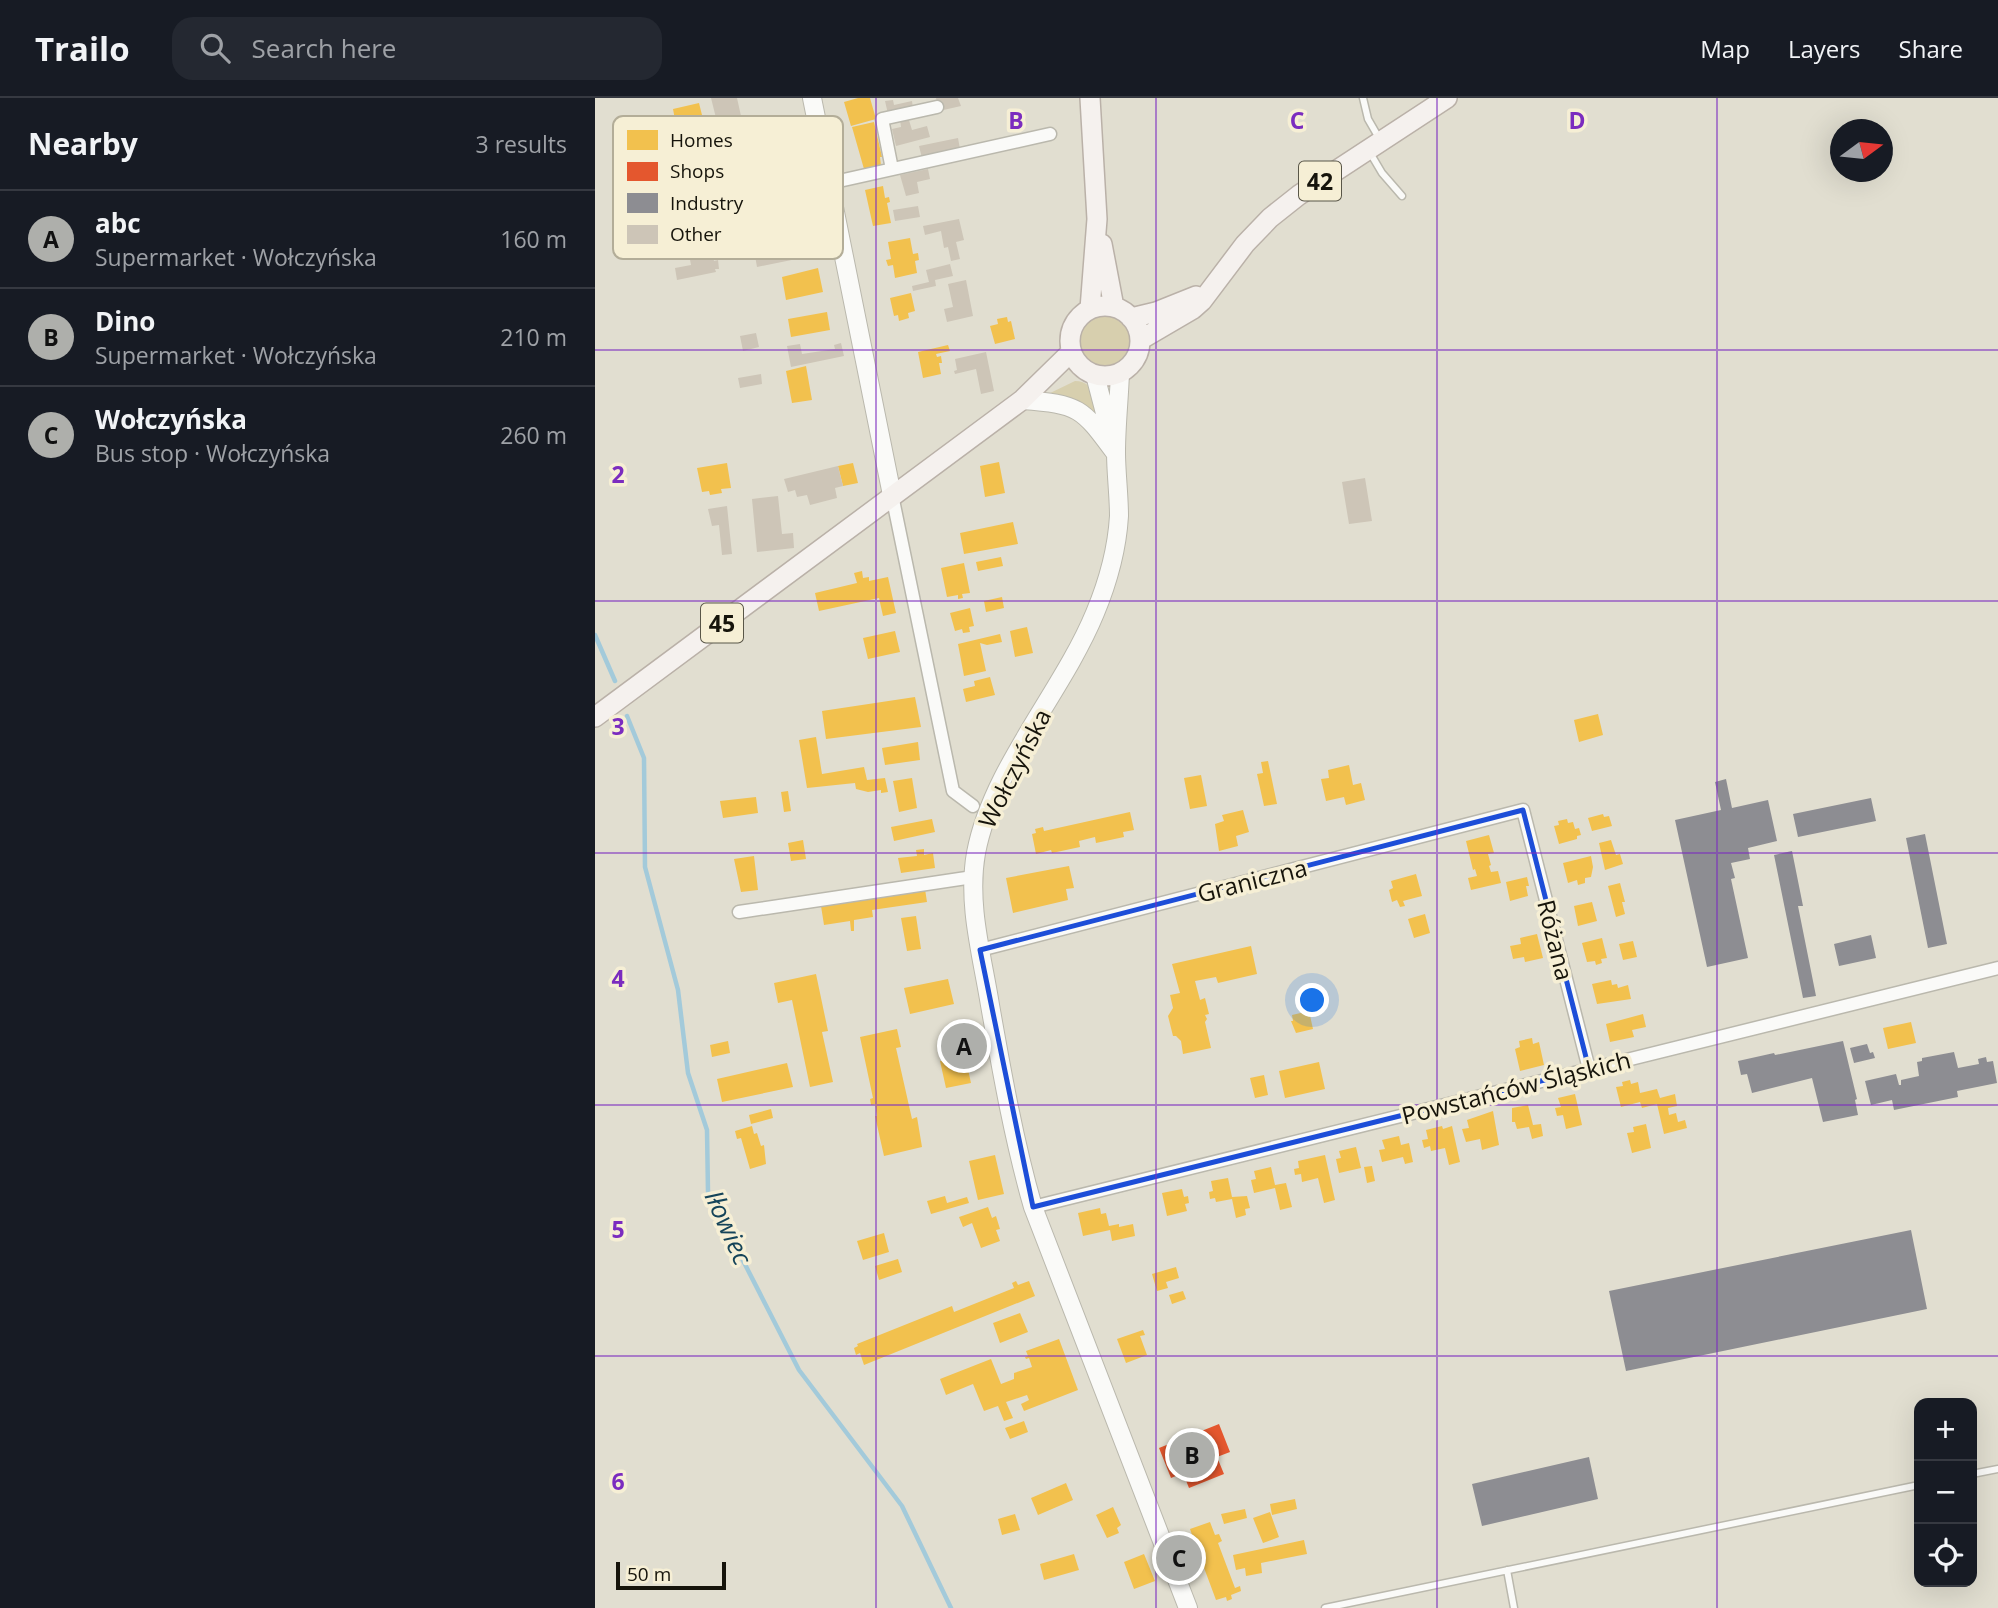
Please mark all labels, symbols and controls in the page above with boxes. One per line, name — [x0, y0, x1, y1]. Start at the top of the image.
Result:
search box — [172, 17, 662, 80]
text: Trailo — [35, 26, 130, 71]
icon: search — [196, 29, 234, 67]
text: Search here — [252, 30, 396, 66]
text: Map — [1700, 32, 1750, 65]
text: Layers — [1788, 32, 1861, 65]
text: Share — [1899, 32, 1963, 65]
text: B — [1008, 104, 1024, 136]
text: C — [1290, 104, 1304, 136]
text: D — [1568, 104, 1586, 136]
legend — [613, 116, 843, 259]
north arrow — [1830, 119, 1893, 182]
text: Nearby — [28, 123, 138, 164]
text: Homes — [670, 127, 733, 153]
text: 3 results — [476, 128, 567, 160]
text: Shops — [670, 158, 724, 184]
road number: 42 — [1299, 162, 1341, 200]
text: Industry — [670, 190, 744, 216]
text: abc — [95, 205, 141, 241]
text: Other — [670, 221, 722, 247]
text: A — [43, 223, 59, 255]
text: 160 m — [500, 223, 567, 255]
text: Supermarket · Wołczyńska — [95, 241, 377, 273]
text: Dino — [95, 303, 155, 339]
text: B — [43, 321, 59, 353]
text: 210 m — [500, 321, 567, 353]
text: Supermarket · Wołczyńska — [95, 339, 377, 371]
text: Wołczyńska — [95, 401, 247, 437]
text: C — [44, 419, 58, 451]
text: 260 m — [500, 419, 567, 451]
text: Bus stop · Wołczyńska — [95, 437, 330, 469]
text: 2 — [611, 458, 625, 490]
road number: 45 — [701, 603, 743, 642]
street label: Wołczyńska — [970, 703, 1058, 833]
text: 3 — [611, 710, 625, 742]
street label: Graniczna — [1194, 850, 1310, 910]
street label: Różana — [1530, 896, 1582, 984]
text: 4 — [611, 962, 625, 994]
your location — [1295, 983, 1329, 1017]
pin: A — [941, 1020, 987, 1072]
street label: Powstańców Śląskich — [1398, 1043, 1634, 1131]
water label: Iłowiec — [697, 1184, 761, 1270]
text: 5 — [611, 1213, 625, 1245]
map controls — [1914, 1398, 1977, 1587]
button: + — [1914, 1398, 1977, 1461]
pin: B — [1169, 1429, 1215, 1481]
button: − — [1914, 1461, 1977, 1524]
text: 6 — [611, 1465, 625, 1497]
button: locate — [1914, 1524, 1977, 1587]
pin: C — [1156, 1532, 1202, 1584]
scale bar — [616, 1559, 726, 1591]
text: 50 m — [627, 1561, 671, 1587]

